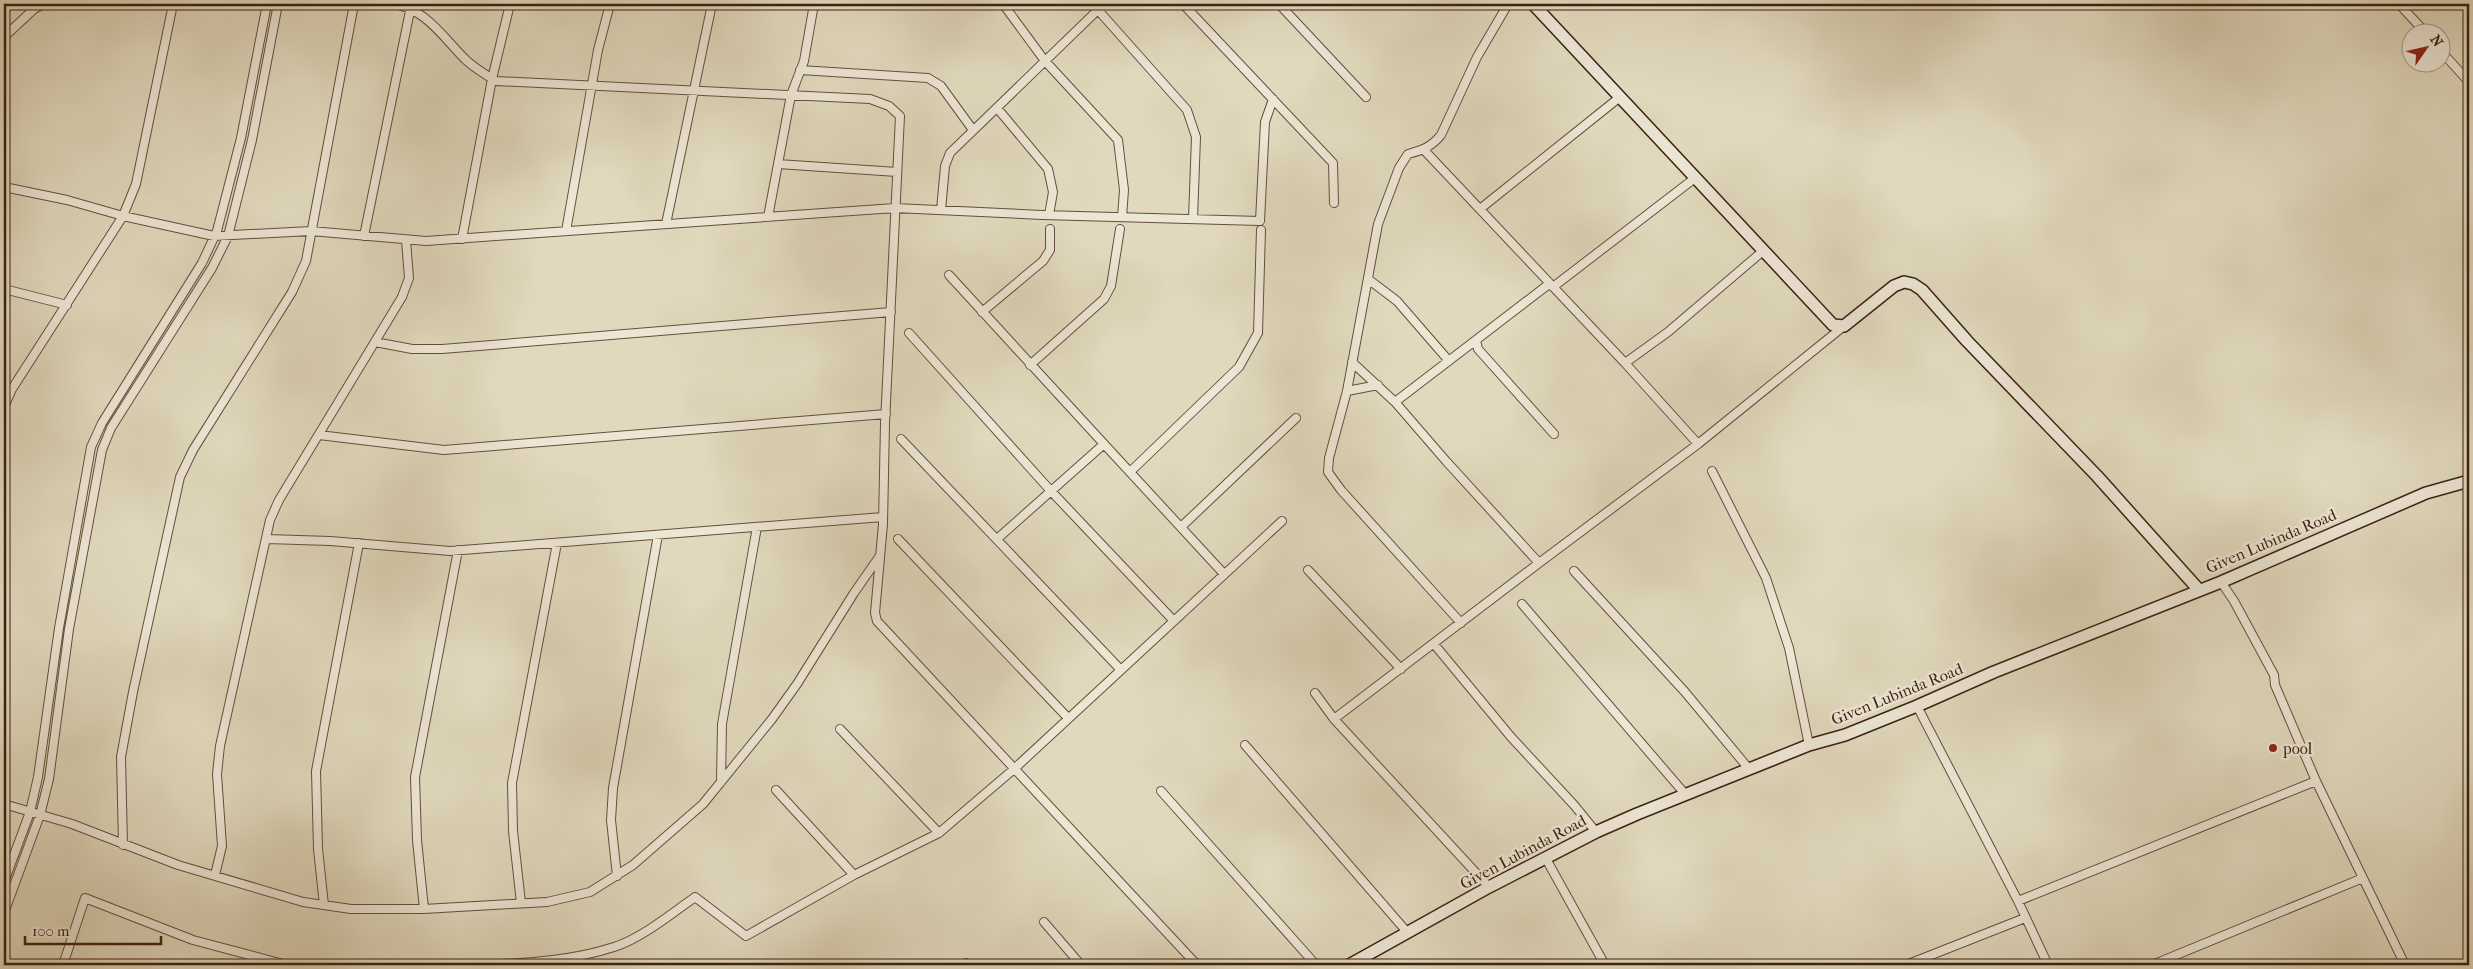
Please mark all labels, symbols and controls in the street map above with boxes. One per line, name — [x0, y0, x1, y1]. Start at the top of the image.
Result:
north arrow — [2400, 22, 2450, 72]
text: N — [2426, 32, 2447, 50]
street label: Given Lubinda Road — [2203, 505, 2339, 577]
street label: Given Lubinda Road — [1828, 659, 1966, 729]
place label: pool — [2282, 739, 2313, 758]
marker: pool — [2267, 742, 2279, 754]
street label: Given Lubinda Road — [1457, 811, 1590, 893]
scale bar — [25, 914, 161, 946]
text: 100 m — [32, 922, 70, 940]

